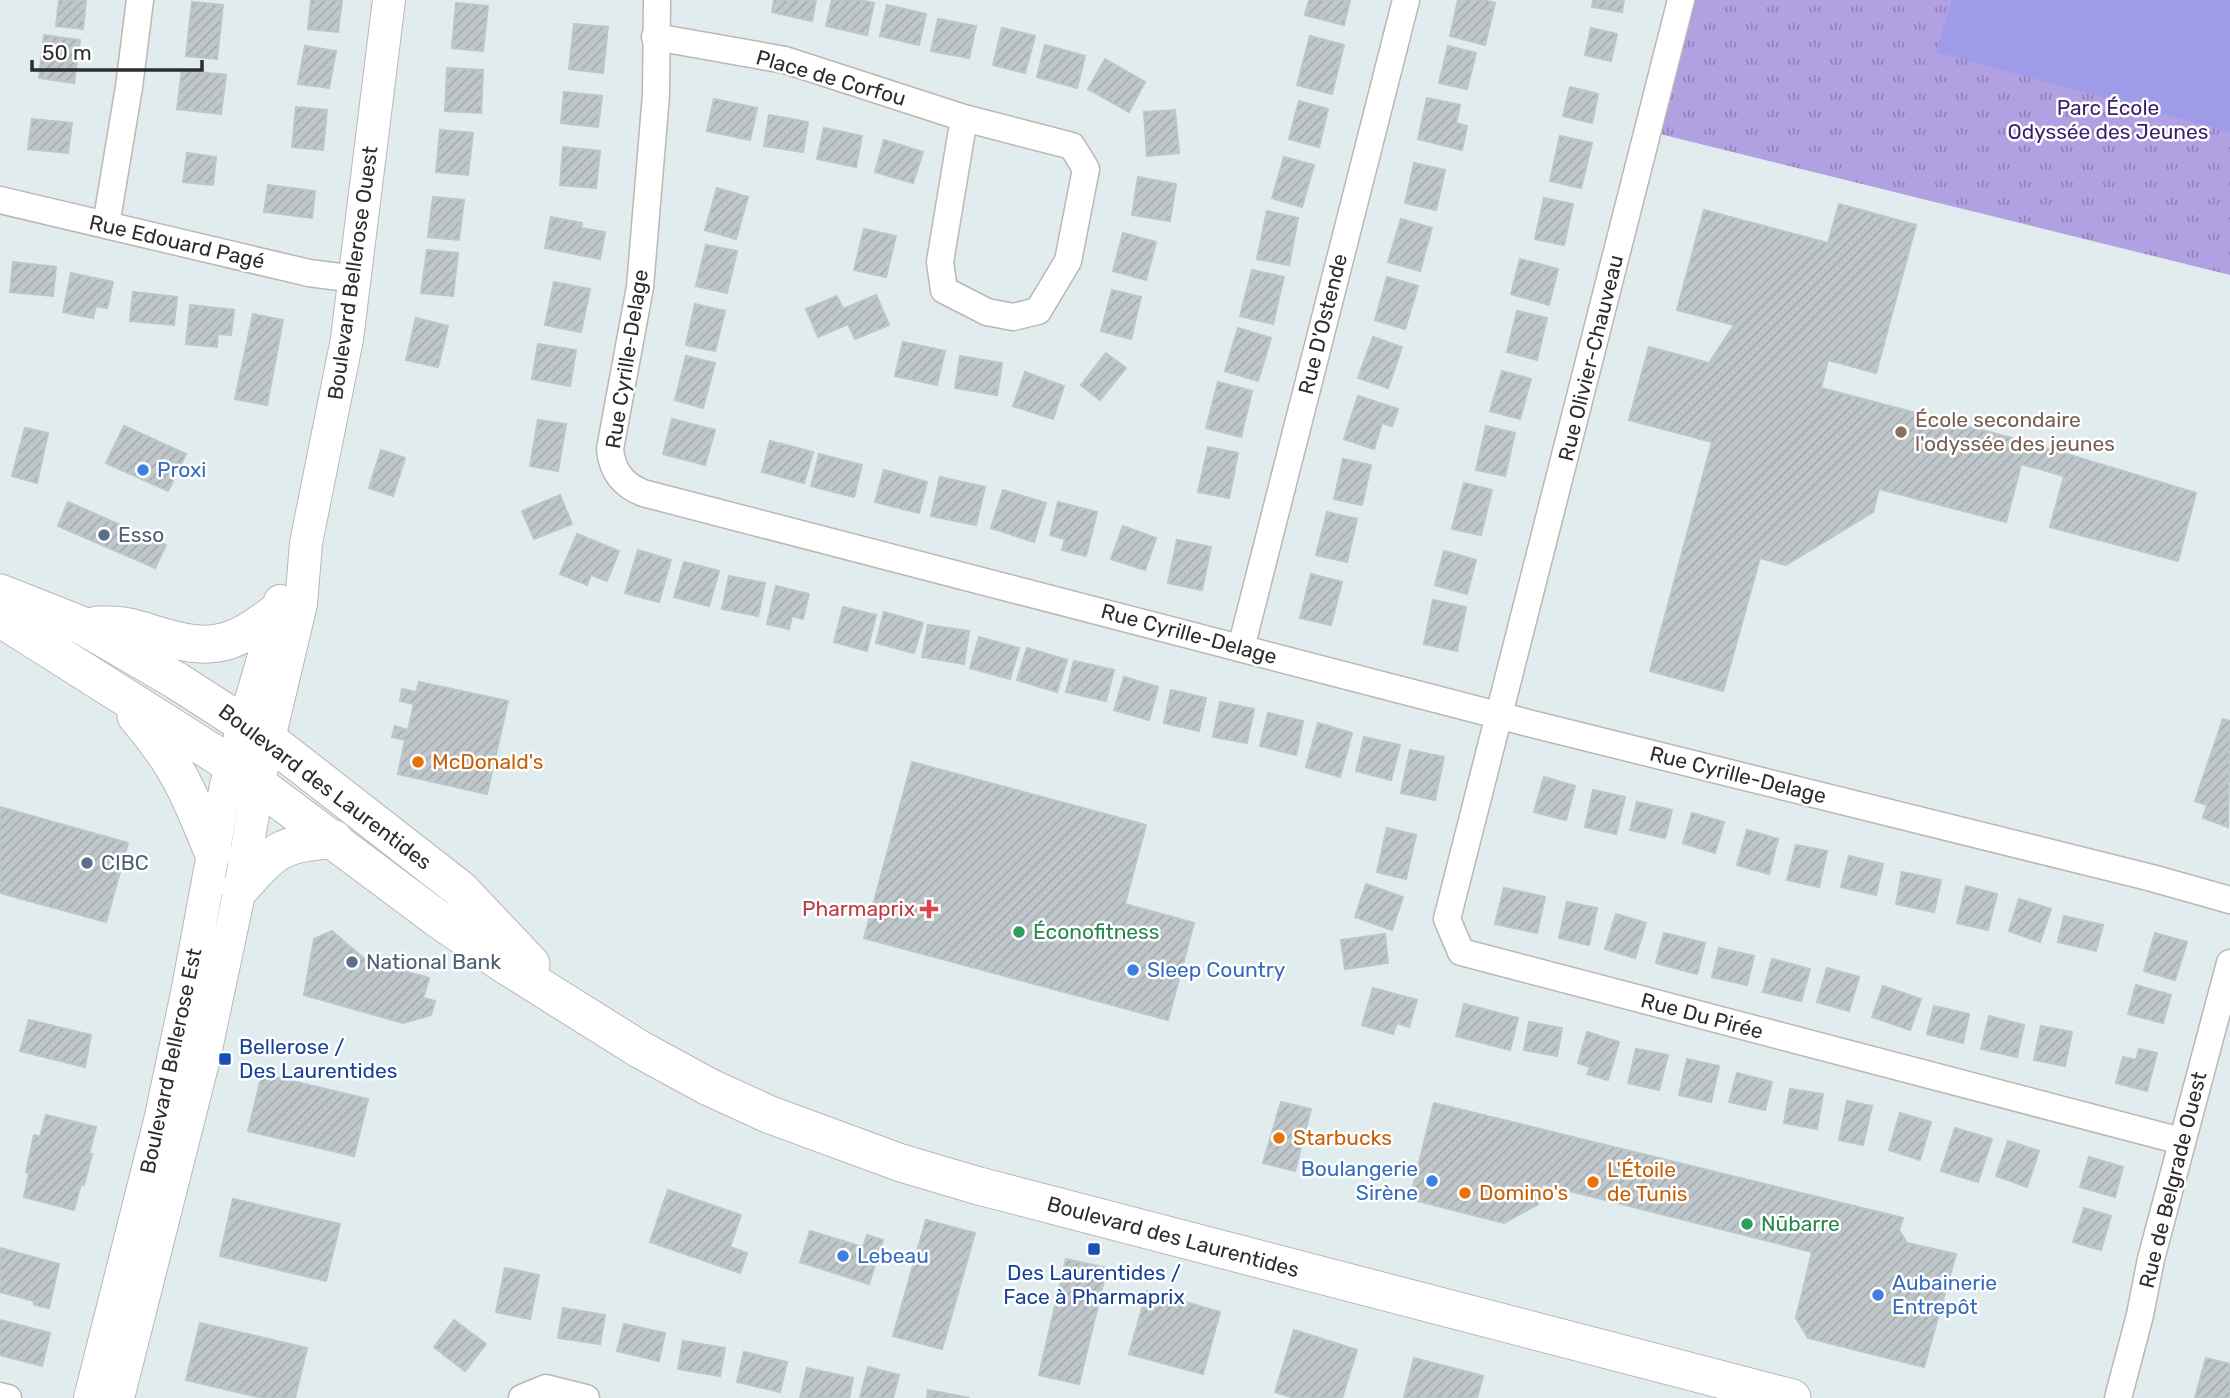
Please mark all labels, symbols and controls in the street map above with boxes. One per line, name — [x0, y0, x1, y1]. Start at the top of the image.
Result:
scale bar — [32, 28, 201, 72]
text: 50 m — [42, 40, 92, 65]
street label: Place de Corfou — [753, 44, 909, 111]
park label: Parc École Odyssée des Jeunes — [2007, 95, 2209, 144]
street label: Boulevard Bellerose Ouest — [322, 144, 383, 401]
street label: Rue Edouard Pagé — [87, 209, 267, 274]
street label: Rue D'Ostende — [1293, 251, 1352, 397]
street label: Rue Olivier-Chauveau — [1553, 252, 1628, 464]
street label: Rue Cyrille-Delage — [600, 268, 653, 450]
place label: École secondaire l'odyssée des jeunes — [1915, 407, 2115, 456]
marker: École secondaire l'odyssée des jeunes — [1893, 424, 1909, 440]
place label: Proxi — [157, 457, 206, 482]
marker: Proxi — [135, 462, 151, 478]
place label: Esso — [118, 522, 164, 547]
marker: Esso — [96, 527, 112, 543]
street label: Rue Cyrille-Delage — [1098, 598, 1280, 669]
street label: Boulevard des Laurentides — [214, 698, 437, 875]
street label: Rue Cyrille-Delage — [1647, 740, 1829, 809]
place label: McDonald's — [432, 749, 544, 774]
marker: McDonald's — [410, 754, 426, 770]
place label: CIBC — [101, 850, 149, 875]
marker: CIBC — [79, 855, 95, 871]
place label: Pharmaprix — [802, 896, 915, 921]
marker: Pharmaprix — [921, 901, 937, 917]
place label: Éconofitness — [1033, 919, 1160, 944]
marker: Éconofitness — [1011, 924, 1027, 940]
street label: Boulevard Bellerose Est — [134, 946, 207, 1176]
place label: National Bank — [366, 949, 501, 974]
marker: National Bank — [344, 954, 360, 970]
place label: Sleep Country — [1147, 957, 1286, 982]
marker: Sleep Country — [1125, 962, 1141, 978]
street label: Rue Du Pirée — [1638, 987, 1766, 1044]
place label: Bellerose / Des Laurentides — [239, 1034, 398, 1083]
marker: Bellerose / Des Laurentides — [217, 1051, 233, 1067]
street label: Rue de Belgrade Ouest — [2133, 1069, 2212, 1291]
place label: Starbucks — [1293, 1125, 1392, 1150]
marker: Starbucks — [1271, 1130, 1287, 1146]
place label: Boulangerie Sirène — [1301, 1156, 1418, 1205]
place label: L'Étoile de Tunis — [1607, 1157, 1688, 1206]
marker: Boulangerie Sirène — [1424, 1173, 1440, 1189]
marker: L'Étoile de Tunis — [1585, 1174, 1601, 1190]
place label: Domino's — [1479, 1180, 1568, 1205]
marker: Domino's — [1457, 1185, 1473, 1201]
street label: Boulevard des Laurentides — [1044, 1191, 1302, 1282]
place label: Nūbarre — [1761, 1211, 1840, 1236]
marker: Nūbarre — [1739, 1216, 1755, 1232]
marker: Des Laurentides / Face à Pharmaprix — [1086, 1241, 1102, 1257]
place label: Lebeau — [857, 1243, 929, 1268]
marker: Lebeau — [835, 1248, 851, 1264]
place label: Des Laurentides / Face à Pharmaprix — [1003, 1260, 1185, 1309]
place label: Aubainerie Entrepôt — [1892, 1270, 1997, 1319]
marker: Aubainerie Entrepôt — [1870, 1287, 1886, 1303]

